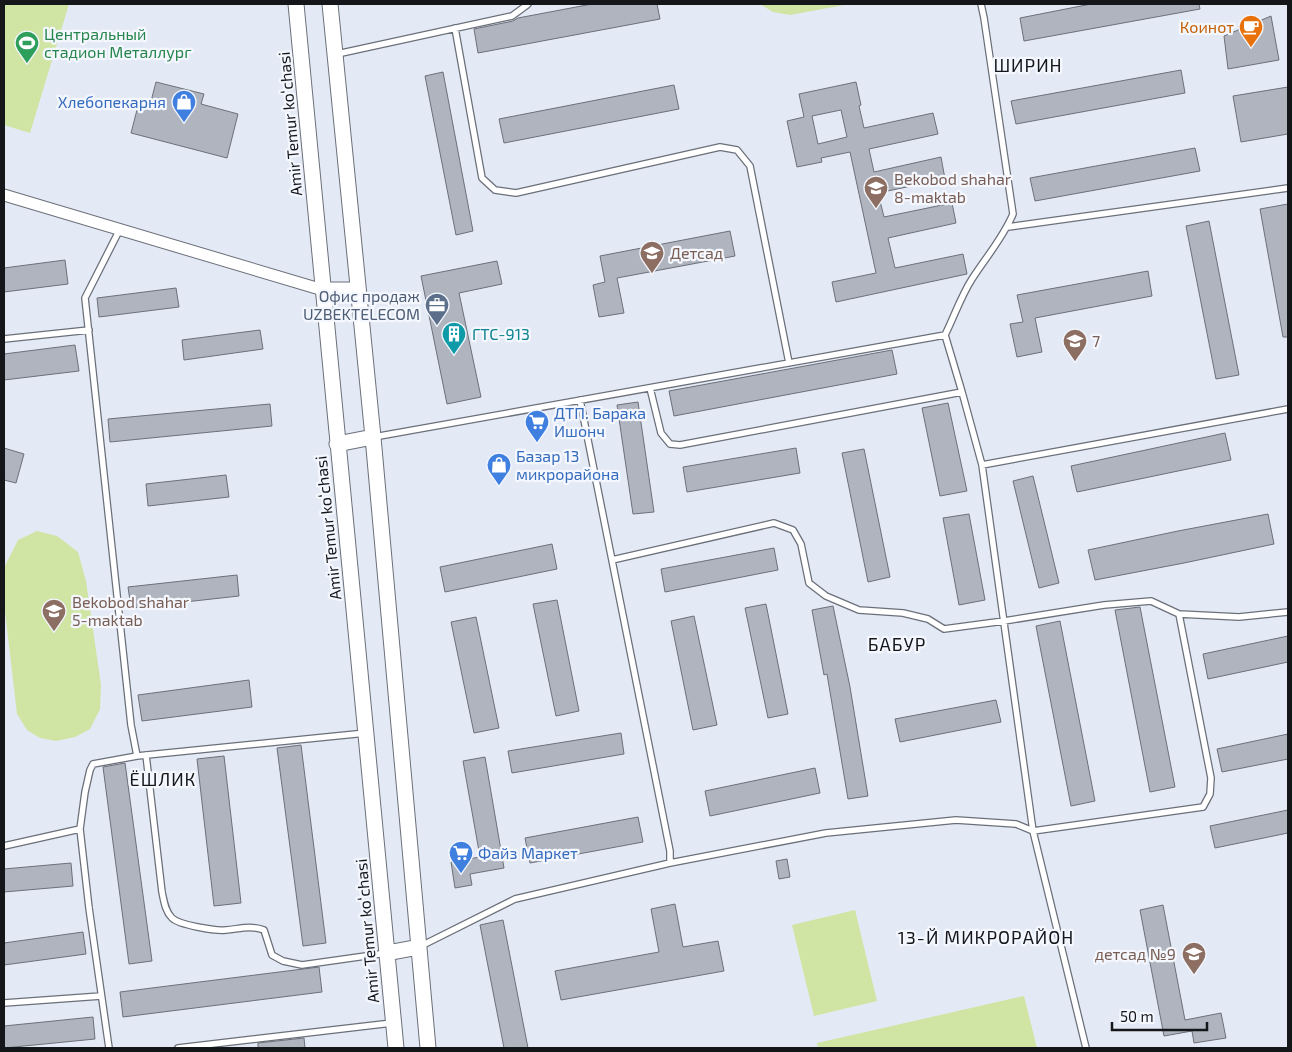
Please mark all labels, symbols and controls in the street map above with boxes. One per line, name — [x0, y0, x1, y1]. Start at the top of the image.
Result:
cafe icon: Коинот — [1238, 14, 1264, 48]
place label: Коинот — [1180, 17, 1234, 36]
place label: Центральный стадион Металлург — [44, 24, 192, 62]
sports icon: Центральный стадион Металлург — [14, 30, 40, 64]
street label: Amir Temur koʻchasi — [274, 51, 305, 197]
district label: ШИРИН — [993, 54, 1063, 76]
shop icon: Хлебопекарня — [171, 89, 197, 123]
place label: Хлебопекарня — [58, 92, 166, 111]
place label: Bekobod shahar 8-maktab — [894, 169, 1012, 206]
school or university icon: Bekobod shahar 8-maktab — [863, 175, 889, 209]
school or university icon: Детсад — [639, 240, 665, 274]
place label: Детсад — [670, 243, 723, 262]
place label: Офис продаж UZBEKTELECOM — [303, 286, 420, 323]
office icon: Офис продаж UZBEKTELECOM — [424, 292, 450, 326]
building icon: ГТС-913 — [441, 321, 467, 355]
place label: ГТС-913 — [472, 324, 530, 343]
school or university icon: 7 — [1062, 328, 1088, 362]
place label: 7 — [1092, 331, 1100, 350]
place label: ДТП. Барака Ишонч — [554, 403, 646, 440]
supermarket icon: ДТП. Барака Ишонч — [524, 409, 550, 443]
place label: Базар 13 микрорайона — [516, 446, 619, 483]
shop icon: Базар 13 микрорайона — [486, 452, 512, 486]
street label: Amir Temur koʻchasi — [310, 455, 345, 601]
place label: Bekobod shahar 5-maktab — [72, 592, 190, 629]
school or university icon: Bekobod shahar 5-maktab — [41, 598, 67, 632]
district label: БАБУР — [868, 633, 926, 655]
district label: ЁШЛИК — [130, 768, 196, 790]
supermarket icon: Файз Маркет — [448, 840, 474, 874]
place label: Файз Маркет — [478, 843, 578, 862]
street label: Amir Temur koʻchasi — [351, 858, 382, 1004]
district label: 13-Й МИКРОРАЙОН — [898, 926, 1074, 948]
school or university icon: детсад №9 — [1181, 941, 1207, 975]
place label: детсад №9 — [1095, 944, 1176, 963]
scale bar — [1112, 1000, 1207, 1032]
text: 50 m — [1120, 1007, 1154, 1025]

